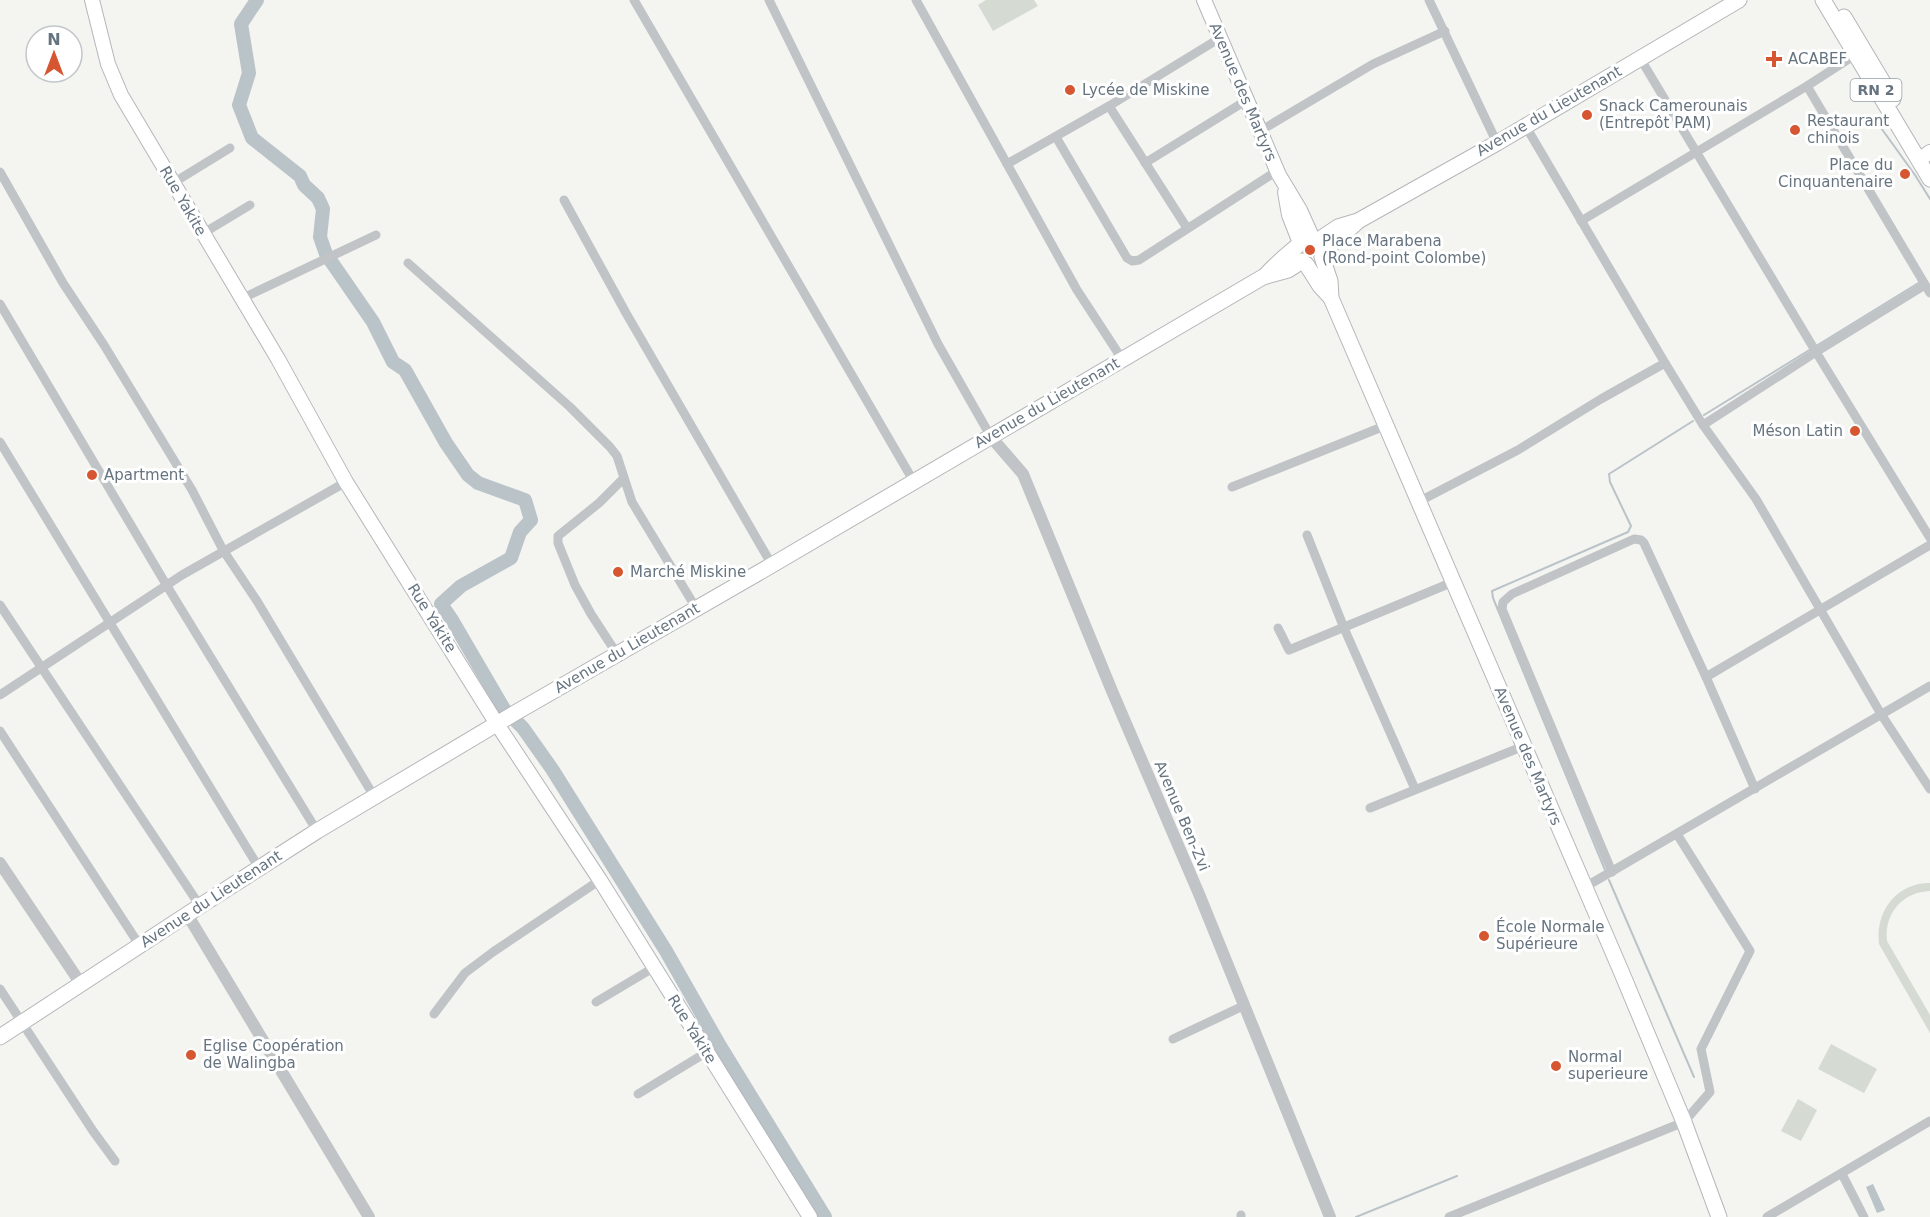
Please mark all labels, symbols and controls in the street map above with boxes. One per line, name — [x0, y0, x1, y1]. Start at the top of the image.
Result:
street label: Avenue des Martyrs — [1206, 20, 1280, 164]
north arrow — [24, 24, 84, 84]
text: N — [47, 30, 61, 49]
marker: ACABEF — [1765, 50, 1783, 68]
place label: ACABEF — [1788, 50, 1847, 68]
street label: Avenue du Lieutenant — [1473, 62, 1625, 160]
road number: RN 2 — [1850, 79, 1902, 101]
place label: Lycée de Miskine — [1082, 81, 1209, 99]
marker: Lycée de Miskine — [1063, 83, 1077, 97]
place label: Snack Camerounais (Entrepôt PAM) — [1599, 97, 1748, 132]
marker: Snack Camerounais (Entrepôt PAM) — [1580, 108, 1594, 122]
place label: Restaurant chinois — [1807, 112, 1889, 147]
marker: Restaurant chinois — [1788, 123, 1802, 137]
place label: Place du Cinquantenaire — [1778, 156, 1893, 191]
street label: Rue Yakite — [156, 163, 210, 239]
marker: Place du Cinquantenaire — [1898, 167, 1912, 181]
place label: Place Marabena (Rond-point Colombe) — [1322, 232, 1486, 267]
marker: Place Marabena (Rond-point Colombe) — [1303, 243, 1317, 257]
street label: Avenue du Lieutenant — [971, 354, 1123, 452]
place label: Méson Latin — [1752, 422, 1843, 440]
marker: Méson Latin — [1848, 424, 1862, 438]
place label: Apartment — [104, 466, 184, 484]
marker: Apartment — [85, 468, 99, 482]
place label: Marché Miskine — [630, 563, 746, 581]
marker: Marché Miskine — [611, 565, 625, 579]
street label: Rue Yakite — [404, 580, 460, 656]
street label: Avenue du Lieutenant — [551, 599, 703, 697]
street label: Avenue des Martyrs — [1491, 684, 1565, 828]
street label: Avenue Ben-Zvi — [1151, 758, 1213, 874]
street label: Avenue du Lieutenant — [137, 847, 285, 951]
place label: École Normale Supérieure — [1496, 917, 1605, 953]
marker: École Normale Supérieure — [1477, 929, 1491, 943]
street label: Rue Yakite — [664, 991, 720, 1067]
place label: Eglise Coopération de Walingba — [203, 1037, 344, 1072]
marker: Eglise Coopération de Walingba — [184, 1048, 198, 1062]
place label: Normal superieure — [1568, 1048, 1648, 1083]
marker: Normal superieure — [1549, 1059, 1563, 1073]

